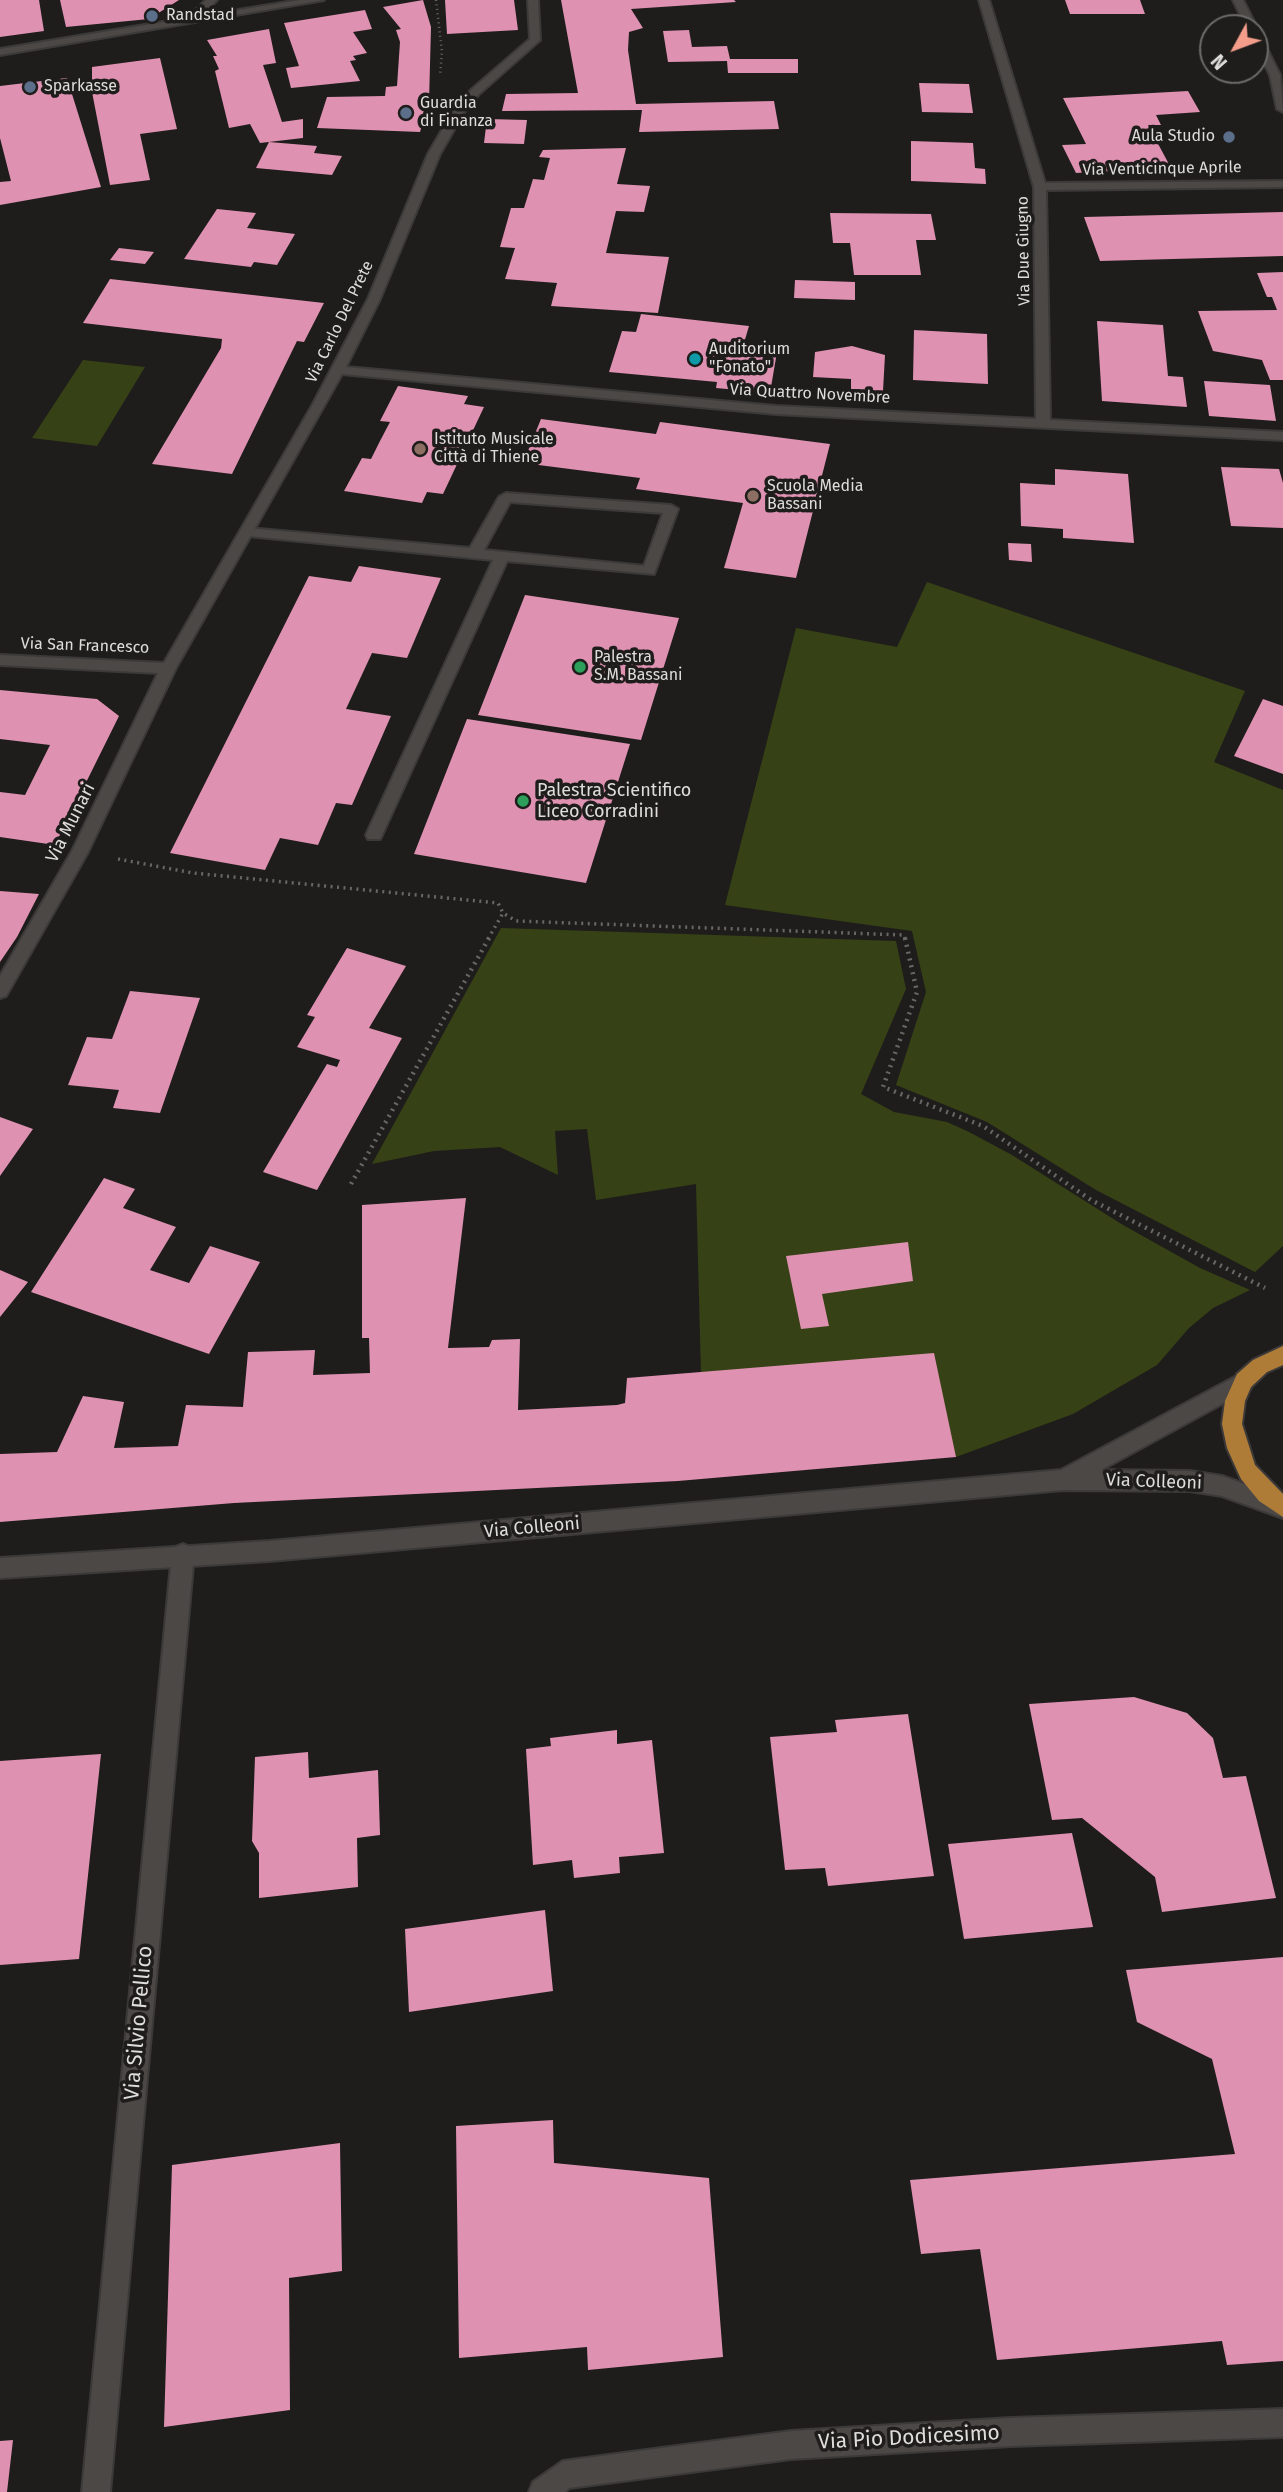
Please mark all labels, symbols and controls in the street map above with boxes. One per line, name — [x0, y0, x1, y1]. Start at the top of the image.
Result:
place label: Randstad — [166, 6, 235, 26]
marker: Randstad — [144, 8, 160, 24]
north arrow — [1199, 14, 1269, 84]
text: N — [1206, 49, 1232, 74]
place label: Sparkasse — [44, 77, 117, 97]
marker: Sparkasse — [22, 79, 38, 95]
place label: Guardia di Finanza — [420, 94, 493, 132]
marker: Guardia di Finanza — [398, 105, 414, 121]
place label: Aula Studio — [1132, 127, 1215, 147]
marker: Aula Studio — [1221, 129, 1237, 145]
street label: Via Venticinque Aprile — [1082, 158, 1242, 180]
street label: Via Due Giugno — [1013, 196, 1035, 306]
street label: Via Carlo Del Prete — [302, 258, 378, 386]
place label: Auditorium "Fonato" — [709, 340, 790, 378]
marker: Auditorium "Fonato" — [687, 351, 703, 367]
street label: Via Quattro Novembre — [729, 380, 891, 408]
place label: Istituto Musicale Città di Thiene — [434, 430, 554, 468]
marker: Istituto Musicale Città di Thiene — [412, 441, 428, 457]
place label: Scuola Media Bassani — [767, 477, 863, 515]
marker: Scuola Media Bassani — [745, 488, 761, 504]
street label: Via San Francesco — [20, 634, 150, 658]
place label: Palestra S.M. Bassani — [594, 648, 683, 686]
marker: Palestra S.M. Bassani — [572, 659, 588, 675]
street label: Via Munari — [42, 780, 100, 866]
place label: Palestra Scientifico Liceo Corradini — [537, 780, 691, 822]
marker: Palestra Scientifico Liceo Corradini — [515, 793, 531, 809]
street label: Via Colleoni — [1106, 1470, 1202, 1494]
street label: Via Colleoni — [483, 1513, 581, 1543]
street label: Via Silvio Pellico — [120, 1945, 158, 2101]
street label: Via Pio Dodicesimo — [818, 2421, 1000, 2455]

